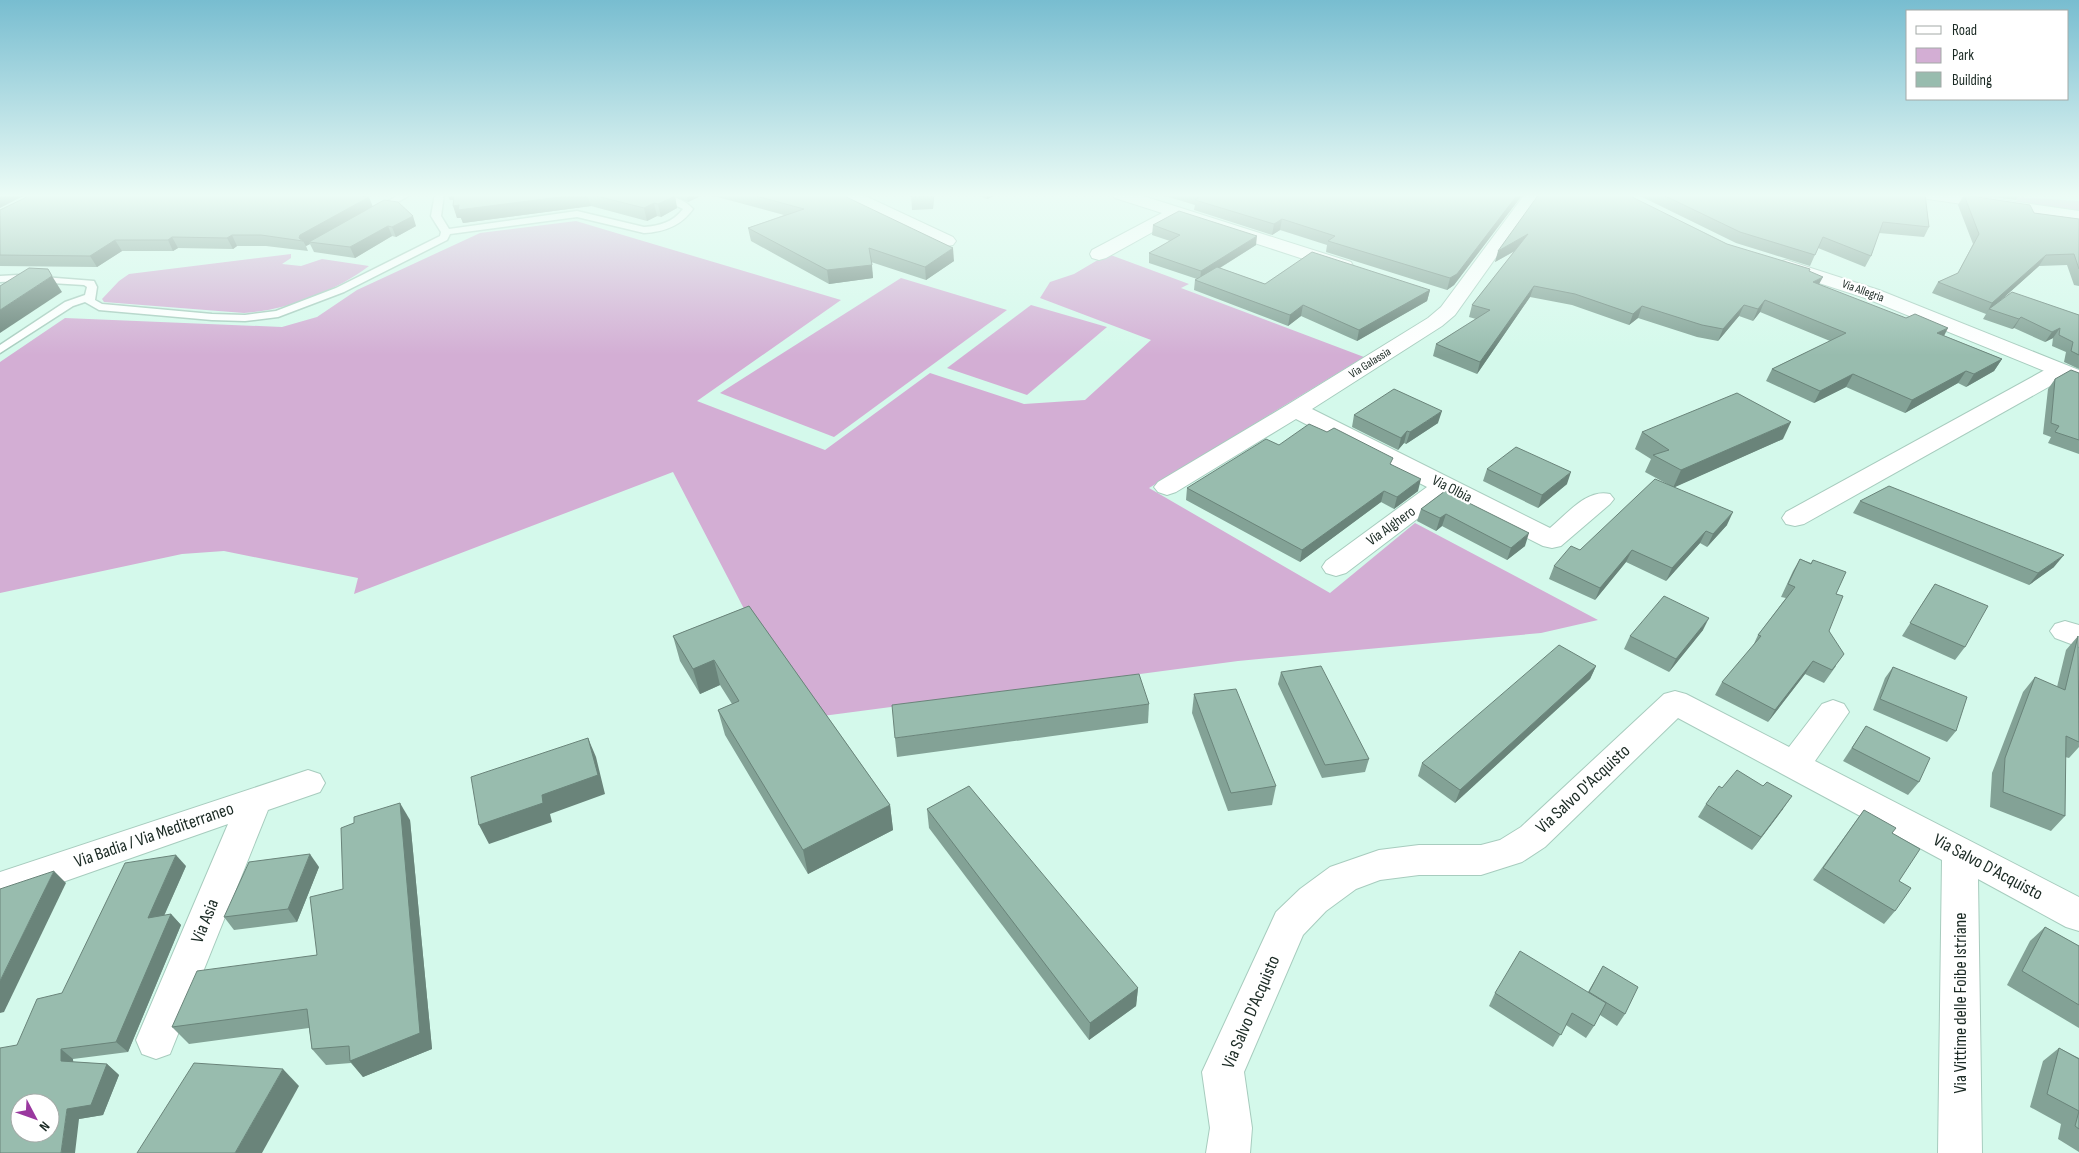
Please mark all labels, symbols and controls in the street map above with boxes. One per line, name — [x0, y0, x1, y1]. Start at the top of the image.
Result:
legend — [1906, 10, 2069, 100]
text: Road — [1952, 21, 1977, 40]
text: Park — [1952, 46, 1974, 65]
text: Building — [1952, 71, 1992, 90]
street label: Via Allegria — [1840, 276, 1887, 306]
street label: Via Galassia — [1346, 344, 1394, 382]
street label: Via Olbia — [1429, 471, 1476, 507]
street label: Via Alghero — [1363, 502, 1419, 550]
street label: Via Salvo D'Acquisto — [1532, 740, 1634, 838]
street label: Via Badia / Via Mediterraneo — [72, 798, 236, 872]
street label: Via Salvo D'Acquisto — [1930, 829, 2046, 905]
street label: Via Asia — [187, 896, 223, 946]
street label: Via Vittime delle Foibe Istriane — [1950, 912, 1971, 1094]
street label: Via Salvo D'Acquisto — [1218, 952, 1284, 1072]
north arrow — [10, 1093, 60, 1143]
text: N — [36, 1118, 53, 1135]

